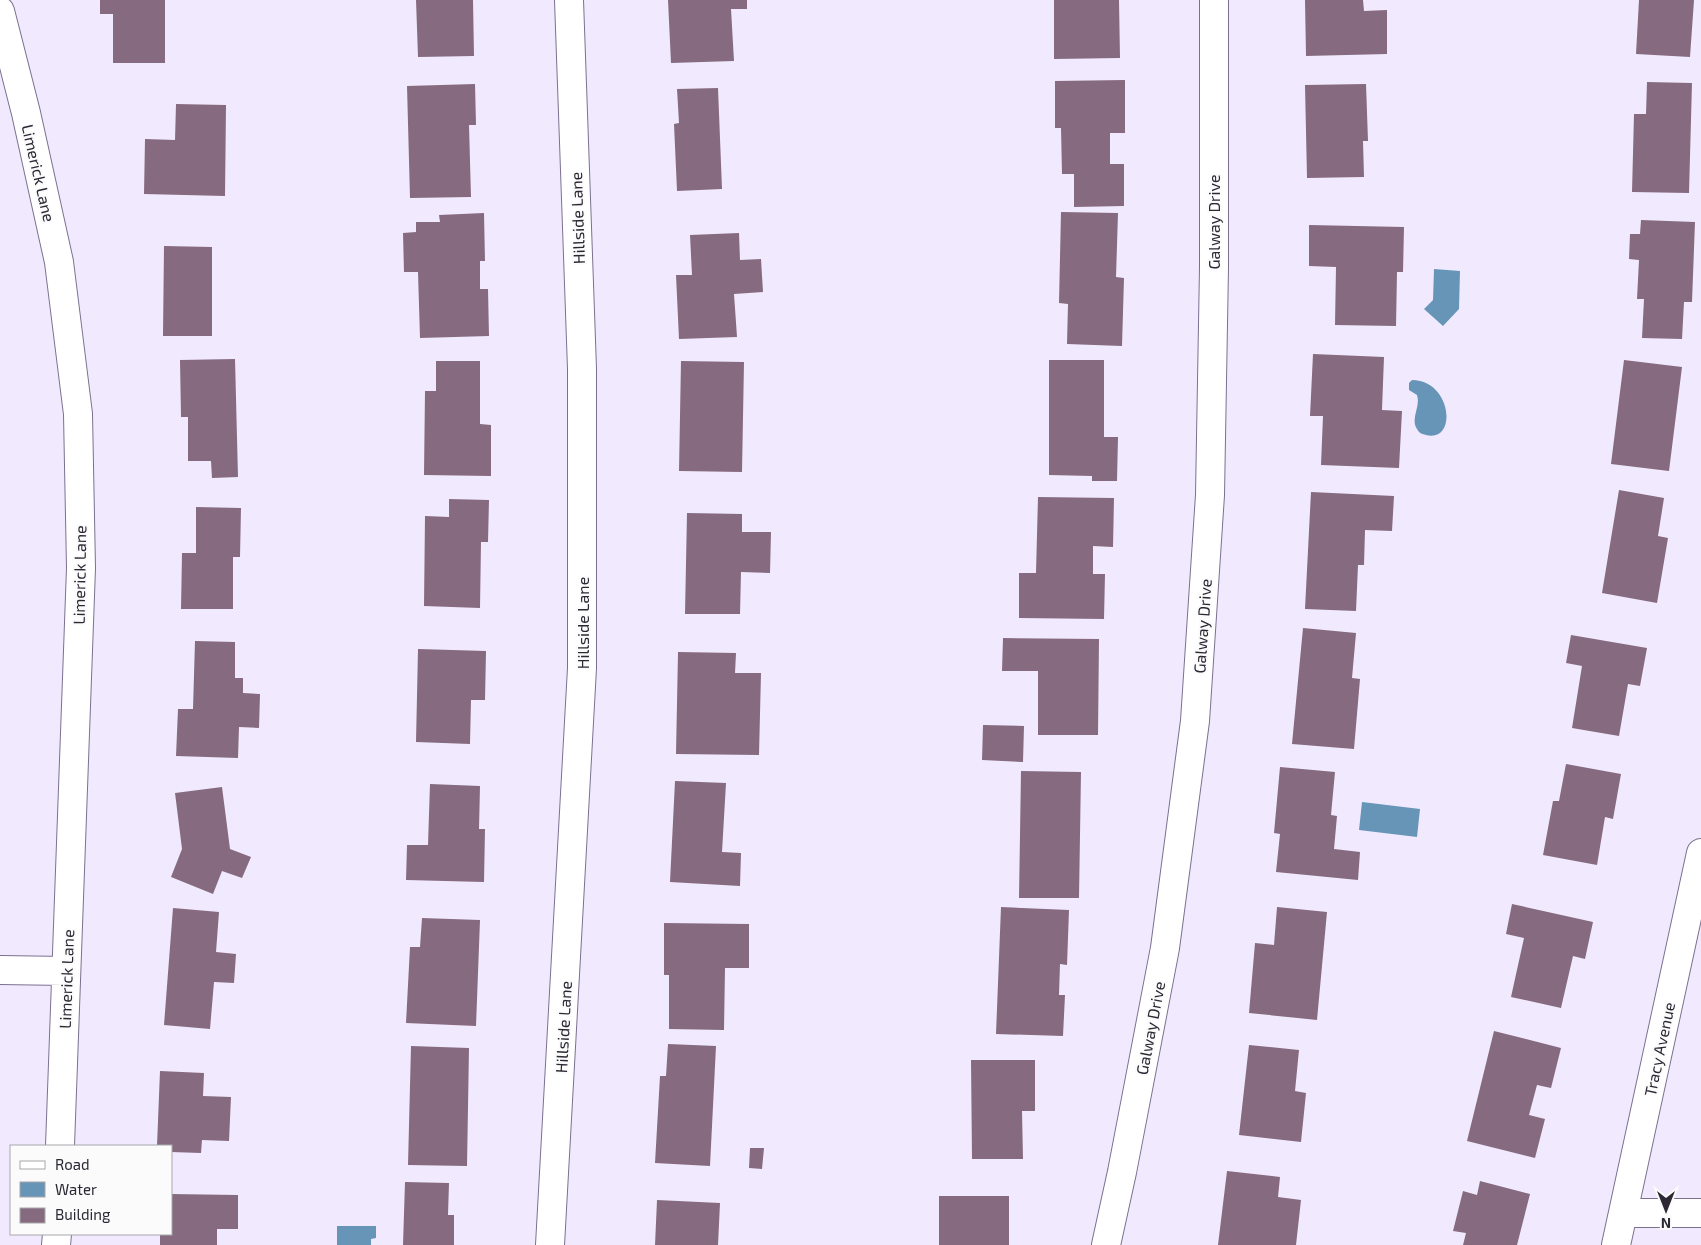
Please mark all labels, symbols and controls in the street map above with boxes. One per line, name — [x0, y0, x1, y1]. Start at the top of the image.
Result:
street label: Limerick Lane — [19, 122, 59, 224]
street label: Hillside Lane — [566, 171, 588, 265]
street label: Galway Drive — [1204, 175, 1223, 269]
street label: Limerick Lane — [69, 525, 89, 625]
street label: Hillside Lane — [573, 577, 592, 669]
street label: Galway Drive — [1189, 578, 1215, 674]
street label: Limerick Lane — [55, 929, 77, 1029]
street label: Hillside Lane — [551, 980, 575, 1074]
street label: Galway Drive — [1132, 980, 1168, 1076]
street label: Tracy Avenue — [1640, 1000, 1678, 1098]
legend — [10, 1145, 172, 1235]
text: Road — [55, 1155, 90, 1173]
text: Water — [55, 1180, 97, 1198]
north arrow — [1641, 1185, 1691, 1235]
text: Building — [55, 1205, 111, 1223]
text: N — [1661, 1215, 1671, 1232]

